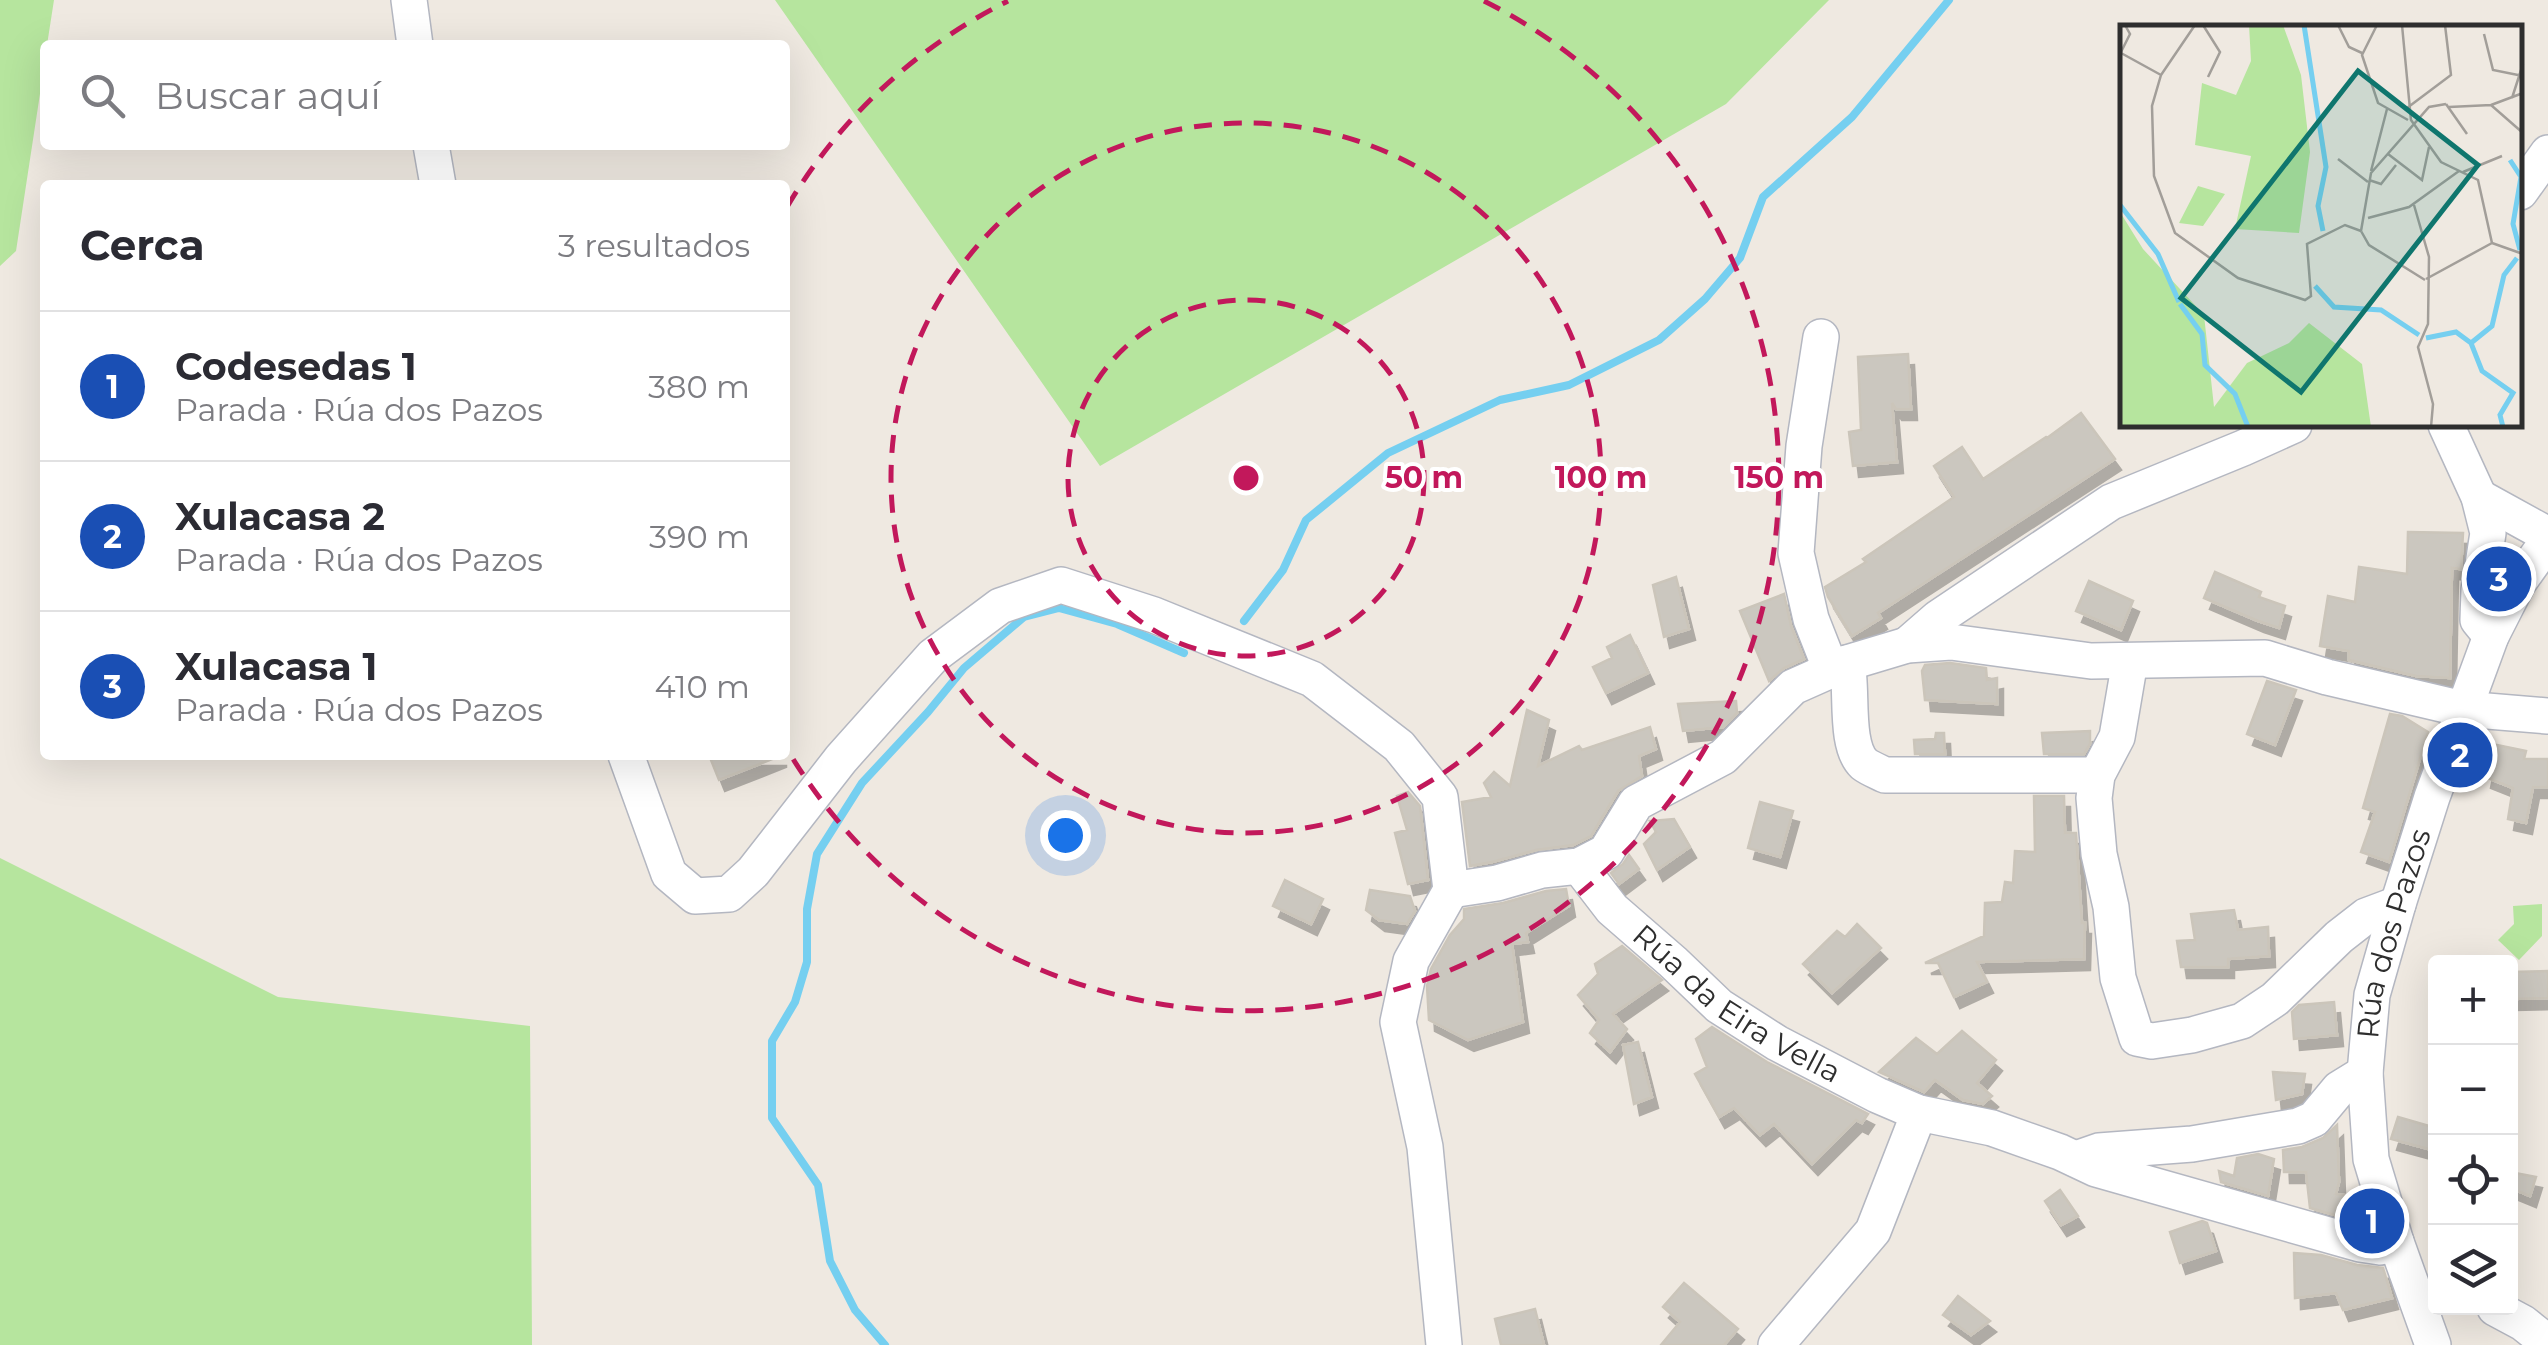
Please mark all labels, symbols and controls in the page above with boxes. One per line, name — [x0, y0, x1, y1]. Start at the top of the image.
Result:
inset map — [2120, 25, 2523, 428]
search box — [40, 40, 790, 150]
icon: search — [75, 68, 130, 123]
text: Buscar aquí — [155, 72, 381, 119]
text: Cerca — [80, 219, 205, 271]
text: 3 resultados — [558, 226, 750, 265]
text: Codesedas 1 — [175, 343, 417, 390]
text: 1 — [106, 367, 119, 406]
text: 380 m — [648, 367, 750, 406]
text: Parada · Rúa dos Pazos — [175, 390, 543, 429]
text: 50 m — [1385, 459, 1463, 496]
text: 100 m — [1555, 459, 1647, 496]
text: 150 m — [1734, 459, 1824, 496]
centre of rings — [1228, 460, 1264, 496]
text: Xulacasa 2 — [175, 493, 385, 540]
text: 2 — [103, 517, 122, 556]
text: 390 m — [649, 517, 750, 556]
text: Parada · Rúa dos Pazos — [175, 540, 543, 579]
pin: 3 — [2466, 542, 2532, 616]
text: Xulacasa 1 — [175, 643, 377, 690]
text: 3 — [103, 667, 122, 706]
text: 410 m — [655, 667, 750, 706]
text: Parada · Rúa dos Pazos — [175, 690, 543, 729]
pin: 2 — [2428, 718, 2492, 792]
your location — [1040, 810, 1091, 861]
street label: Rúa dos Pazos — [2349, 824, 2439, 1040]
street label: Rúa da Eira Vella — [1625, 916, 1847, 1091]
map controls — [2428, 955, 2518, 1315]
button: + — [2428, 955, 2518, 1045]
button: − — [2428, 1045, 2518, 1135]
button: locate — [2428, 1135, 2518, 1225]
pin: 1 — [2340, 1184, 2404, 1258]
button: layers — [2428, 1225, 2518, 1315]

